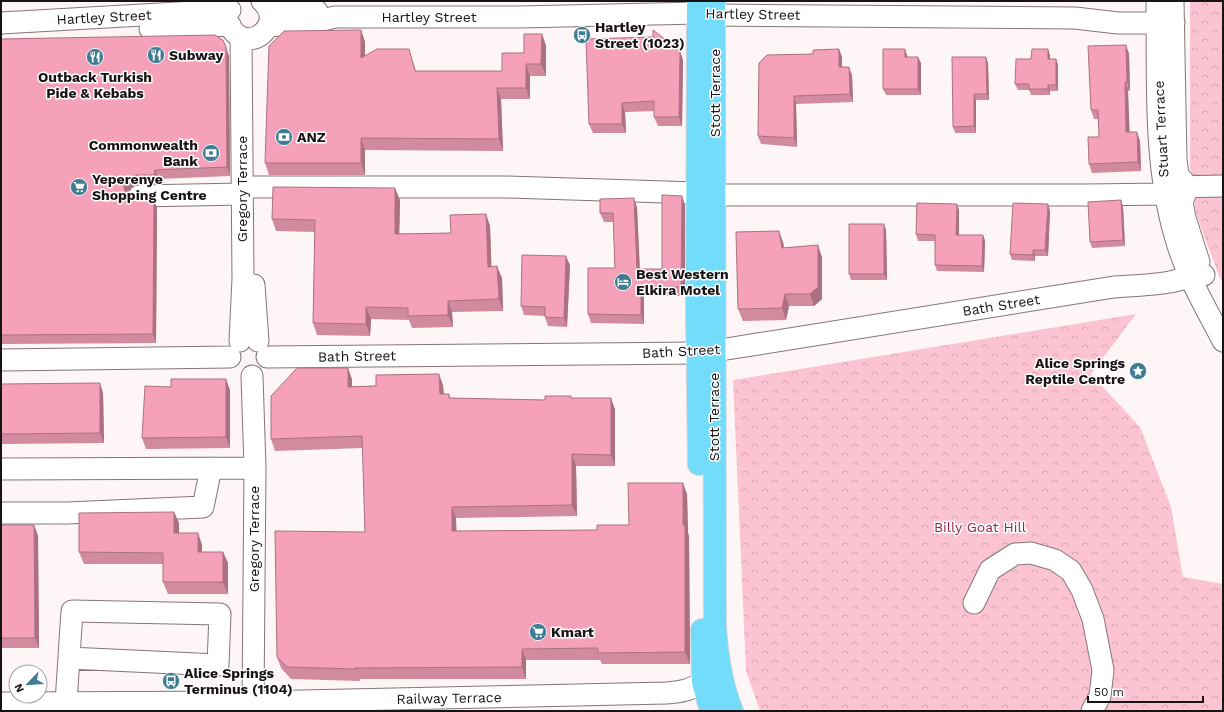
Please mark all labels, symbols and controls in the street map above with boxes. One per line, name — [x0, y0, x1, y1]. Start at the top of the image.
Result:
street label: Hartley Street — [705, 5, 801, 23]
street label: Hartley Street — [56, 7, 152, 27]
street label: Hartley Street — [381, 9, 477, 25]
place label: Hartley Street (1023) — [595, 19, 685, 51]
bus stop icon: Hartley Street (1023) — [572, 25, 592, 45]
restaurant icon: Subway — [146, 45, 166, 65]
restaurant icon: Outback Turkish Pide & Kebabs — [85, 47, 105, 67]
place label: Subway — [169, 47, 223, 63]
street label: Stott Terrace — [707, 49, 723, 137]
place label: Outback Turkish Pide & Kebabs — [38, 69, 152, 101]
street label: Stuart Terrace — [1150, 80, 1172, 178]
bank icon: ANZ — [274, 127, 294, 147]
place label: ANZ — [297, 129, 326, 145]
street label: Gregory Terrace — [234, 136, 250, 242]
place label: Commonwealth Bank — [89, 137, 198, 169]
bank icon: Commonwealth Bank — [201, 143, 221, 163]
place label: Yeperenye Shopping Centre — [92, 171, 207, 203]
supermarket icon: Yeperenye Shopping Centre — [69, 177, 89, 197]
place label: Best Western Elkira Motel — [636, 266, 729, 298]
hotel icon: Best Western Elkira Motel — [613, 272, 633, 292]
street label: Bath Street — [961, 291, 1041, 319]
street label: Bath Street — [642, 341, 721, 361]
street label: Bath Street — [318, 347, 396, 365]
place label: Alice Springs Reptile Centre — [1025, 355, 1126, 387]
place icon: Alice Springs Reptile Centre — [1128, 361, 1148, 381]
street label: Stott Terrace — [706, 373, 722, 461]
street label: Gregory Terrace — [246, 486, 262, 592]
park label: Billy Goat Hill — [934, 519, 1027, 535]
supermarket icon: Kmart — [528, 622, 548, 642]
place label: Kmart — [551, 624, 594, 640]
north arrow — [8, 664, 48, 704]
place label: Alice Springs Terminus (1104) — [184, 665, 293, 697]
bus stop icon: Alice Springs Terminus (1104) — [161, 671, 181, 691]
scale bar — [1088, 678, 1203, 704]
text: N — [12, 682, 27, 694]
text: 50 m — [1094, 685, 1124, 699]
street label: Railway Terrace — [396, 689, 502, 707]

